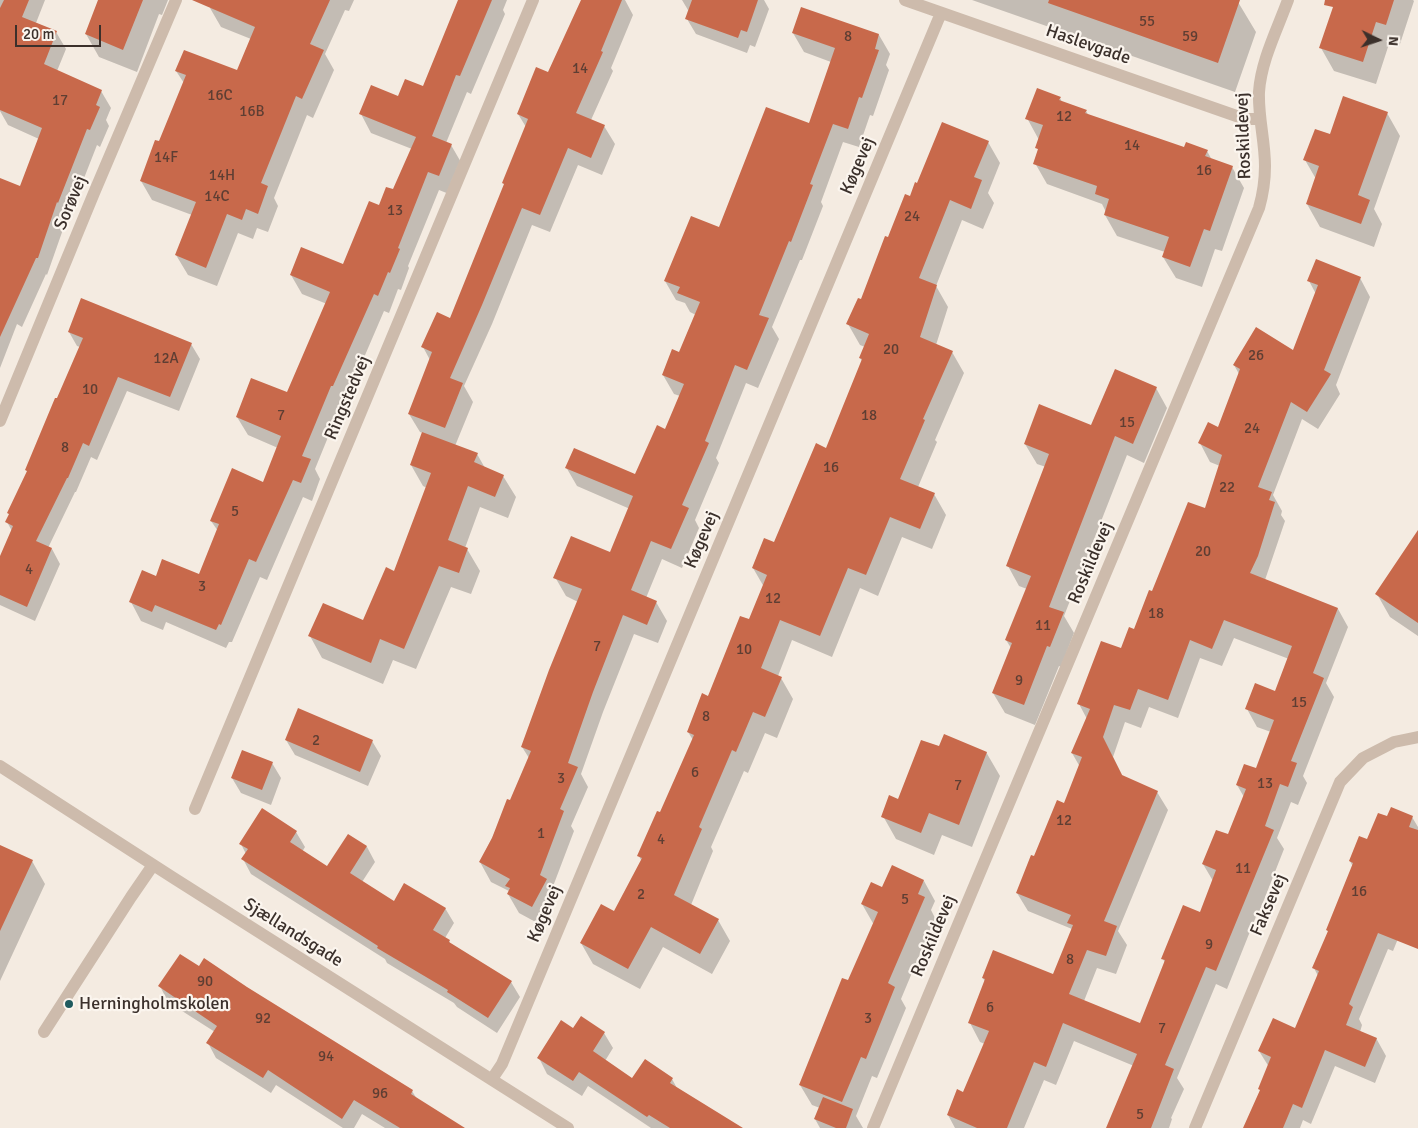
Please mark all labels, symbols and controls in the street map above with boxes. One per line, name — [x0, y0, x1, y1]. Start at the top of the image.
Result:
house number: 55 — [1139, 13, 1155, 31]
scale bar — [18, 15, 104, 47]
north arrow — [1353, 15, 1403, 65]
street label: Haslevgade — [1043, 20, 1133, 70]
text: 20 m — [23, 25, 54, 43]
house number: 8 — [844, 28, 852, 46]
house number: 59 — [1182, 28, 1198, 46]
text: N — [1385, 36, 1402, 47]
house number: 14 — [572, 60, 588, 78]
house number: 16C — [207, 87, 233, 105]
house number: 17 — [52, 92, 68, 110]
street label: Roskildevej — [1232, 92, 1256, 180]
house number: 16B — [239, 103, 265, 121]
house number: 12 — [1056, 108, 1072, 126]
street label: Køgevej — [836, 134, 880, 198]
house number: 14 — [1124, 137, 1140, 155]
house number: 14F — [154, 149, 178, 167]
house number: 16 — [1196, 162, 1212, 180]
house number: 14H — [209, 167, 235, 185]
street label: Sorøvej — [50, 173, 92, 233]
house number: 14C — [204, 188, 230, 206]
house number: 13 — [387, 202, 403, 220]
house number: 24 — [904, 208, 920, 226]
house number: 20 — [883, 341, 899, 359]
house number: 26 — [1248, 347, 1264, 365]
house number: 12A — [153, 350, 179, 368]
street label: Ringstedvej — [321, 353, 375, 443]
house number: 10 — [82, 381, 98, 399]
house number: 7 — [277, 407, 285, 425]
house number: 18 — [861, 407, 877, 425]
house number: 15 — [1119, 414, 1135, 432]
house number: 24 — [1244, 420, 1260, 438]
house number: 8 — [61, 439, 69, 457]
house number: 16 — [823, 459, 839, 477]
house number: 22 — [1219, 479, 1235, 497]
house number: 5 — [231, 503, 239, 521]
street label: Køgevej — [680, 508, 724, 572]
street label: Roskildevej — [1064, 519, 1118, 607]
house number: 20 — [1195, 543, 1211, 561]
house number: 4 — [25, 561, 33, 579]
house number: 3 — [198, 578, 206, 596]
house number: 12 — [765, 590, 781, 608]
house number: 18 — [1148, 605, 1164, 623]
house number: 11 — [1035, 617, 1051, 635]
house number: 7 — [593, 638, 601, 656]
house number: 10 — [736, 641, 752, 659]
house number: 9 — [1015, 672, 1023, 690]
house number: 15 — [1291, 694, 1307, 712]
house number: 8 — [702, 708, 710, 726]
house number: 2 — [312, 732, 320, 750]
house number: 6 — [691, 764, 699, 782]
house number: 3 — [557, 770, 565, 788]
house number: 13 — [1257, 775, 1273, 793]
house number: 7 — [954, 777, 962, 795]
house number: 12 — [1056, 812, 1072, 830]
house number: 1 — [537, 825, 545, 843]
house number: 4 — [657, 831, 665, 849]
house number: 11 — [1235, 860, 1251, 878]
street label: Faksevej — [1246, 871, 1292, 939]
street label: Køgevej — [523, 882, 567, 946]
house number: 16 — [1351, 883, 1367, 901]
house number: 2 — [637, 886, 645, 904]
house number: 5 — [901, 891, 909, 909]
street label: Roskildevej — [907, 892, 961, 980]
street label: Sjællandsgade — [239, 894, 347, 972]
house number: 9 — [1205, 936, 1213, 954]
house number: 8 — [1066, 951, 1074, 969]
house number: 90 — [197, 973, 213, 991]
place label: Herningholmskolen — [79, 993, 229, 1015]
marker: Herningholmskolen — [63, 998, 75, 1010]
house number: 6 — [986, 999, 994, 1017]
house number: 92 — [255, 1010, 271, 1028]
house number: 3 — [864, 1010, 872, 1028]
house number: 7 — [1158, 1020, 1166, 1038]
house number: 94 — [318, 1048, 334, 1066]
house number: 96 — [372, 1085, 388, 1103]
house number: 5 — [1136, 1106, 1144, 1124]

